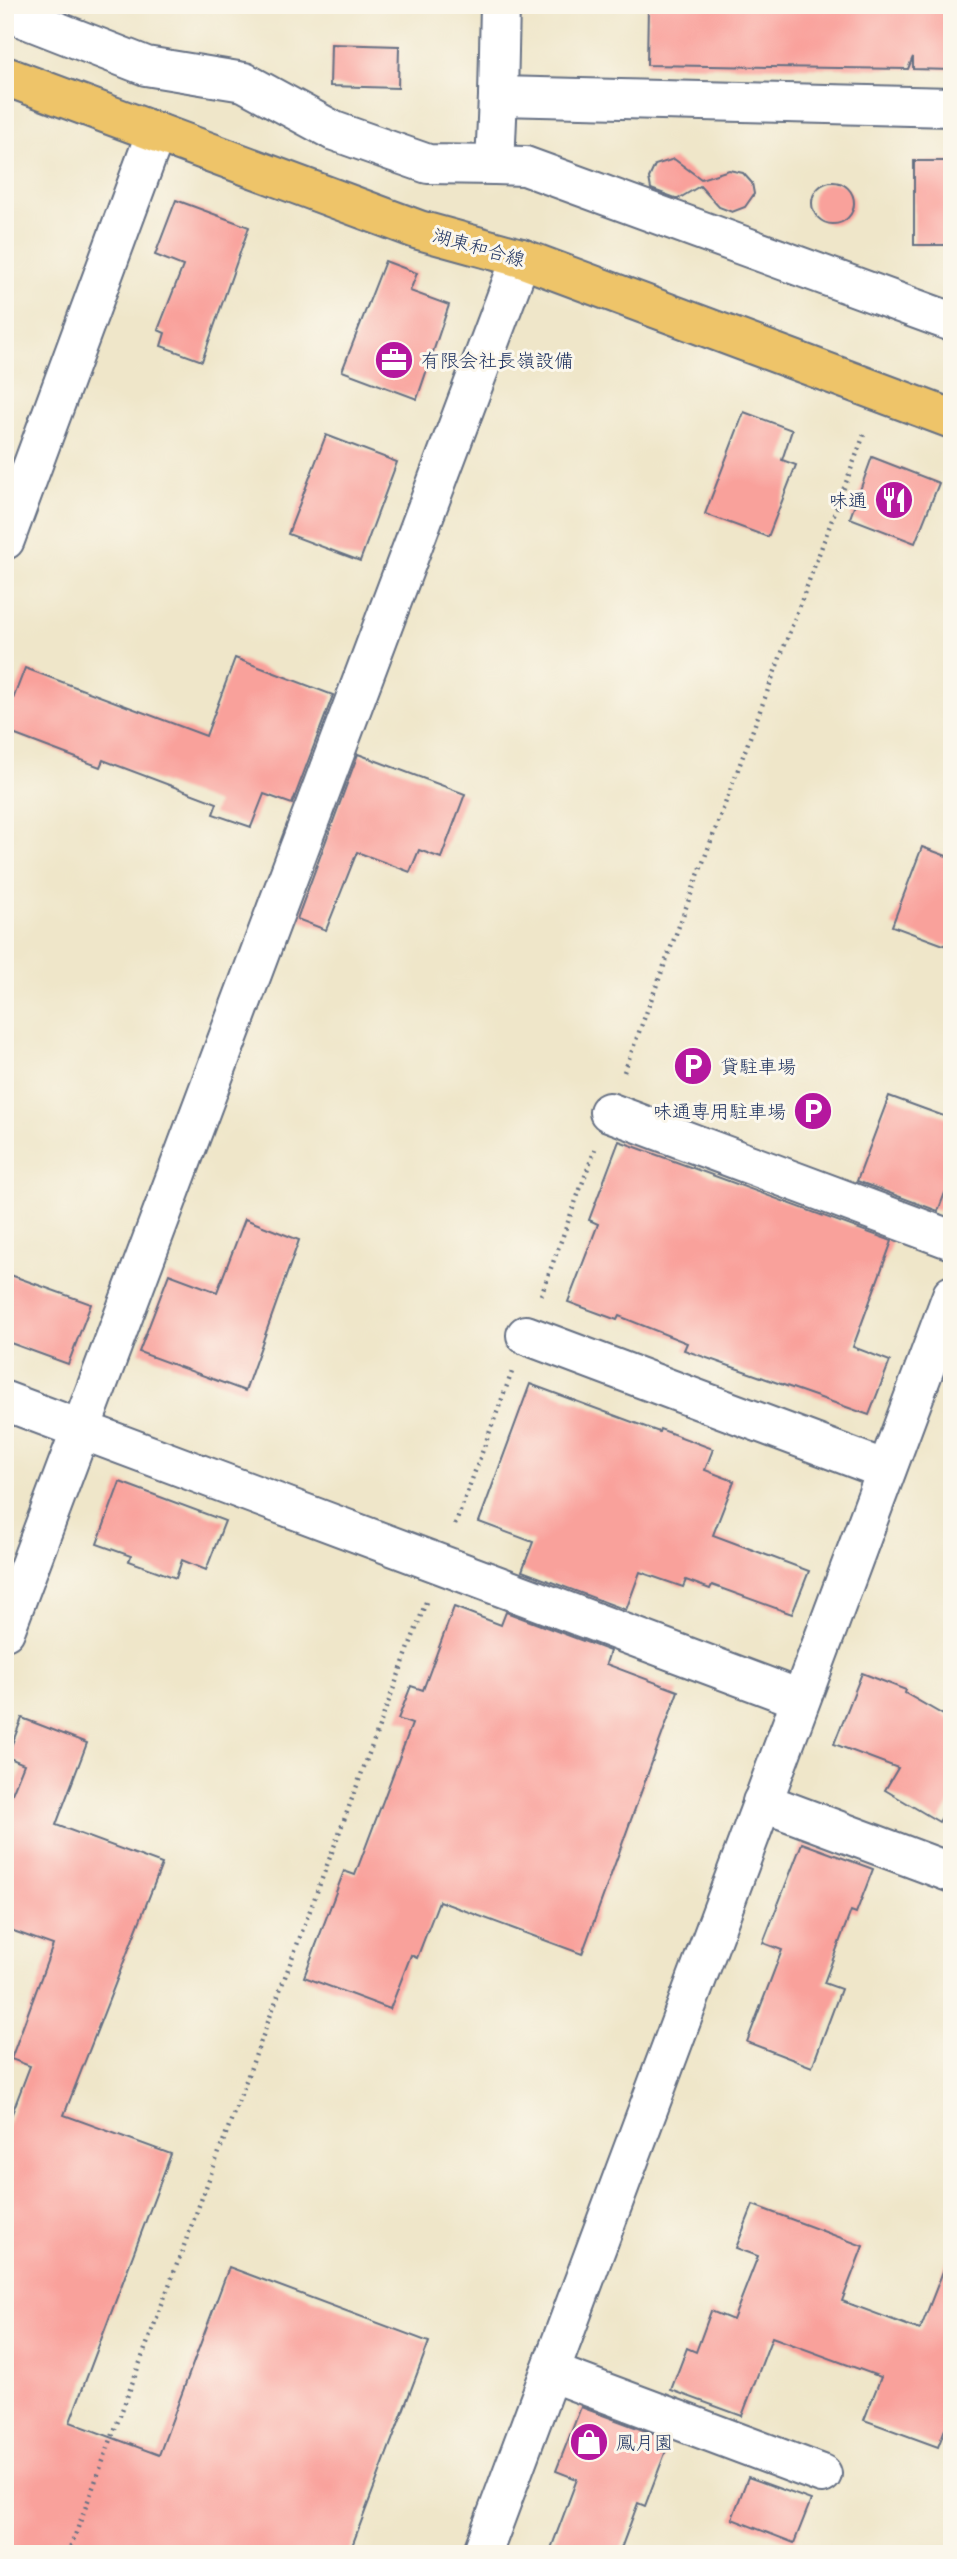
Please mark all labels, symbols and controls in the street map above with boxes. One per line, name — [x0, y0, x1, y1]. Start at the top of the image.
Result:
street label: 湖東和合線 — [430, 221, 528, 273]
office icon: 有限会社長嶺設備 — [373, 339, 415, 381]
place label: 有限会社長嶺設備 — [421, 347, 573, 373]
restaurant icon: 味通 — [873, 479, 915, 521]
place label: 味通 — [829, 487, 867, 513]
parking icon: 貸駐車場 — [672, 1045, 714, 1087]
place label: 貸駐車場 — [720, 1053, 796, 1079]
parking icon: 味通専用駐車場 — [792, 1090, 834, 1132]
place label: 味通専用駐車場 — [653, 1098, 786, 1124]
shop icon: 鳳月園 — [568, 2421, 610, 2463]
place label: 鳳月園 — [616, 2429, 673, 2455]

